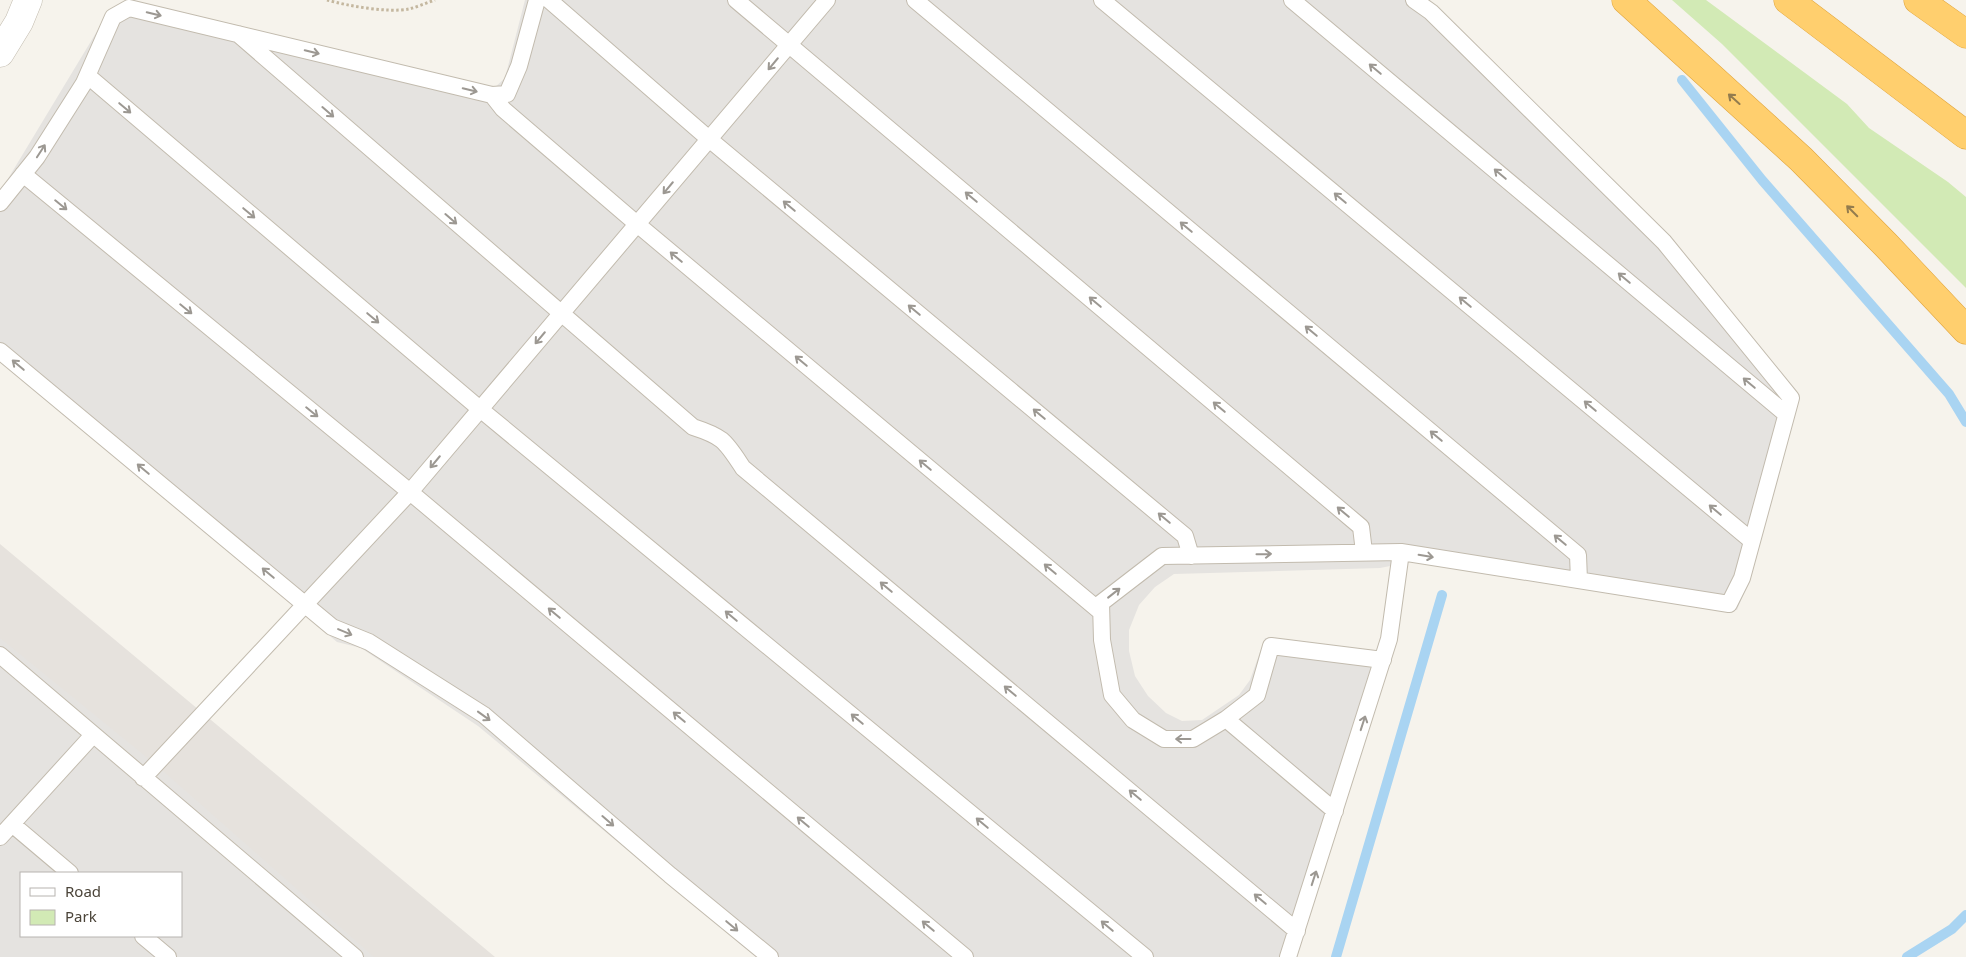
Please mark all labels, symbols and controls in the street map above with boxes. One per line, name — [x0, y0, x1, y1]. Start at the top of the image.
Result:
one-way arrow — [146, 10, 162, 19]
one-way arrow — [304, 48, 320, 57]
one-way arrow — [768, 57, 779, 70]
one-way arrow — [1369, 64, 1382, 75]
one-way arrow — [462, 86, 478, 95]
one-way arrow — [1728, 93, 1741, 105]
one-way arrow — [118, 102, 131, 113]
one-way arrow — [321, 106, 334, 117]
one-way arrow — [36, 145, 46, 159]
one-way arrow — [1494, 168, 1507, 179]
one-way arrow — [662, 181, 673, 194]
one-way arrow — [964, 192, 977, 203]
one-way arrow — [1334, 193, 1347, 204]
one-way arrow — [54, 200, 67, 211]
one-way arrow — [783, 200, 796, 211]
one-way arrow — [1846, 205, 1858, 217]
one-way arrow — [242, 207, 255, 218]
one-way arrow — [444, 213, 457, 224]
one-way arrow — [1180, 221, 1193, 233]
one-way arrow — [670, 251, 683, 262]
one-way arrow — [1618, 273, 1631, 284]
one-way arrow — [1088, 296, 1101, 308]
one-way arrow — [1459, 296, 1472, 307]
one-way arrow — [180, 303, 193, 314]
one-way arrow — [908, 304, 921, 315]
one-way arrow — [366, 312, 379, 323]
one-way arrow — [1305, 326, 1318, 337]
one-way arrow — [534, 332, 546, 345]
one-way arrow — [794, 355, 807, 367]
one-way arrow — [12, 360, 25, 371]
one-way arrow — [1742, 377, 1755, 389]
one-way arrow — [1583, 400, 1596, 411]
one-way arrow — [1213, 402, 1226, 413]
one-way arrow — [305, 406, 318, 417]
one-way arrow — [1033, 408, 1046, 419]
one-way arrow — [1429, 430, 1442, 441]
one-way arrow — [429, 456, 440, 469]
one-way arrow — [919, 459, 932, 471]
one-way arrow — [136, 464, 149, 475]
one-way arrow — [1708, 504, 1721, 515]
one-way arrow — [1337, 507, 1350, 518]
one-way arrow — [1157, 512, 1170, 523]
one-way arrow — [1554, 534, 1567, 546]
one-way arrow — [1256, 549, 1272, 559]
one-way arrow — [1418, 551, 1434, 561]
one-way arrow — [1044, 564, 1057, 575]
one-way arrow — [261, 568, 274, 579]
one-way arrow — [879, 581, 892, 592]
one-way arrow — [1107, 587, 1120, 598]
one-way arrow — [548, 608, 561, 619]
one-way arrow — [725, 610, 738, 621]
one-way arrow — [337, 627, 352, 637]
one-way arrow — [1004, 685, 1017, 696]
one-way arrow — [477, 710, 490, 721]
one-way arrow — [672, 712, 685, 723]
one-way arrow — [850, 714, 863, 725]
one-way arrow — [1359, 715, 1368, 731]
one-way arrow — [1175, 734, 1191, 744]
one-way arrow — [1129, 790, 1142, 801]
one-way arrow — [601, 815, 614, 827]
one-way arrow — [797, 816, 810, 827]
one-way arrow — [976, 817, 989, 828]
one-way arrow — [1310, 870, 1319, 886]
legend — [20, 872, 182, 937]
text: Road — [65, 881, 101, 901]
one-way arrow — [1253, 894, 1266, 905]
text: Park — [65, 906, 97, 926]
one-way arrow — [725, 920, 738, 931]
one-way arrow — [922, 920, 935, 931]
one-way arrow — [1101, 921, 1114, 932]

